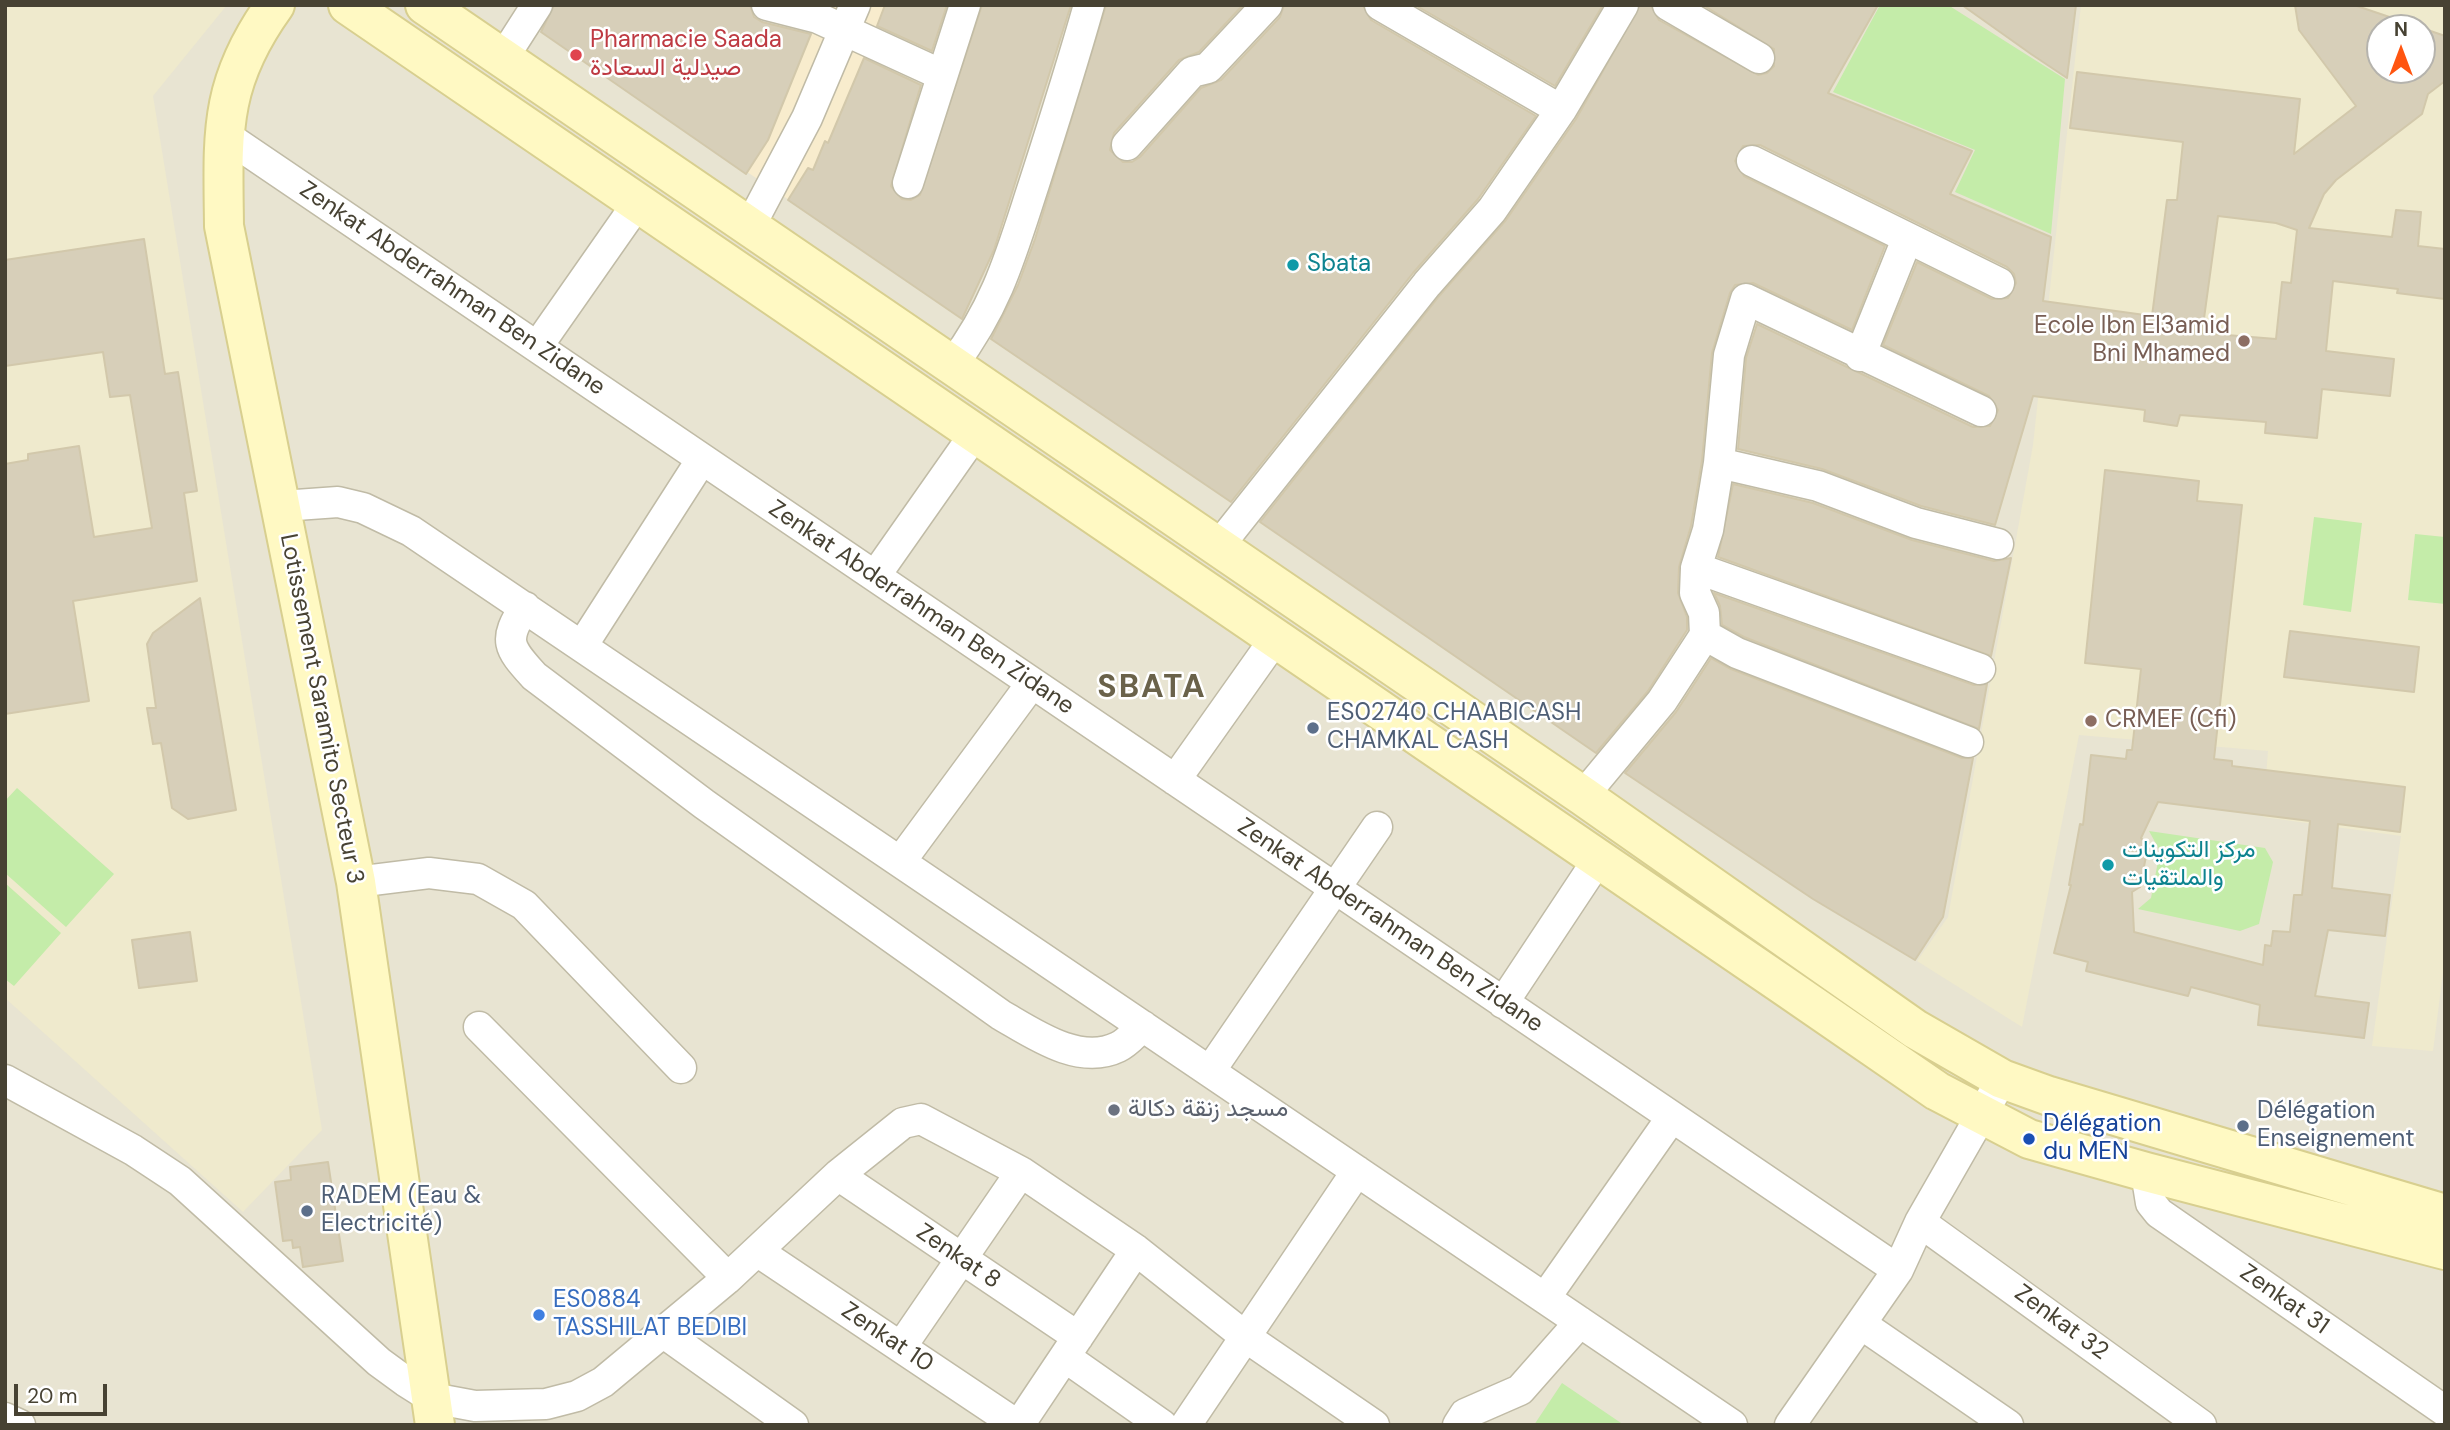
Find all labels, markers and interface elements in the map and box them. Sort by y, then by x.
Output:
north arrow [2366,14,2436,84]
text: N [2394,17,2408,42]
place label: Pharmacie Saada صيدلية السعادة [590,27,782,83]
marker: Pharmacie Saada صيدلية السعادة [568,47,584,63]
street label: Zenkat Abderrahman Ben Zidane [294,176,610,402]
place label: Sbata [1307,251,1371,279]
marker: Sbata [1285,257,1301,273]
place label: Ecole Ibn El3amid Bni Mhamed [2034,313,2230,369]
marker: Ecole Ibn El3amid Bni Mhamed [2236,333,2252,349]
street label: Zenkat Abderrahman Ben Zidane [763,495,1079,721]
street label: Lotissement Saramito Secteur 3 [273,532,369,886]
district label: SBATA [1098,670,1206,708]
place label: ES02740 CHAABICASH CHAMKAL CASH [1327,700,1581,756]
place label: CRMEF (Cfi) [2105,707,2236,735]
marker: CRMEF (Cfi) [2083,713,2099,729]
marker: ES02740 CHAABICASH CHAMKAL CASH [1305,720,1321,736]
street label: Zenkat Abderrahman Ben Zidane [1232,813,1548,1039]
place label: مركز التكوينات والملتقيات [2122,837,2256,893]
marker: مركز التكوينات والملتقيات [2100,857,2116,873]
place label: مسجد زنقة دكالة [1128,1096,1288,1124]
place label: Délégation Enseignement [2257,1098,2415,1154]
marker: مسجد زنقة دكالة [1106,1102,1122,1118]
place label: Délégation du MEN [2043,1111,2161,1167]
marker: Délégation Enseignement [2235,1118,2251,1134]
marker: Délégation du MEN [2021,1131,2037,1147]
place label: RADEM (Eau & Electricité) [321,1183,481,1239]
marker: RADEM (Eau & Electricité) [299,1203,315,1219]
street label: Zenkat 8 [910,1218,1006,1296]
street label: Zenkat 31 [2234,1259,2334,1341]
street label: Zenkat 32 [2008,1279,2114,1367]
place label: ES0884 TASSHILAT BEDIBI [553,1287,747,1343]
street label: Zenkat 10 [836,1297,938,1379]
marker: ES0884 TASSHILAT BEDIBI [531,1307,547,1323]
scale bar [18,1370,110,1414]
text: 20 m [27,1382,78,1410]

